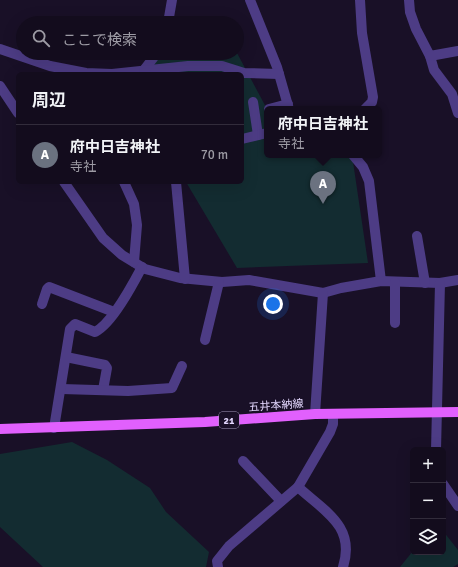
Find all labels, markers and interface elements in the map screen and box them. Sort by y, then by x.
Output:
search box [16,16,244,60]
icon: search [30,27,52,49]
text: ここで検索 [62,31,137,49]
text: 周辺 [32,90,66,111]
popup [264,106,382,158]
text: 府中日吉神社 [278,115,368,133]
text: 寺社 [278,136,304,152]
text: 府中日吉神社 [70,138,160,156]
text: A [41,147,49,163]
text: 70 m [201,147,228,163]
text: 寺社 [70,159,96,175]
pin: A [310,171,336,204]
your location [263,294,283,314]
street label: 五井本納線 [248,397,304,414]
road number: 21 [219,412,239,428]
map controls [410,447,446,555]
button: + [410,447,446,483]
button: − [410,483,446,519]
button: layers [410,519,446,555]

